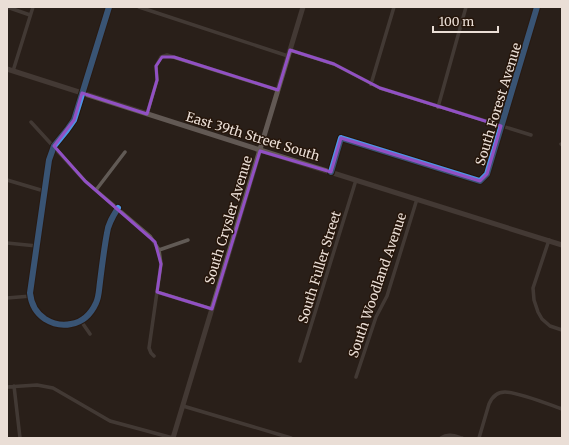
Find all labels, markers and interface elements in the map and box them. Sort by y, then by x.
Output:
scale bar [433,8,498,34]
text: 100 m [439,14,474,29]
street label: South Forest Avenue [472,40,525,168]
street label: East 39th Street South [184,108,322,165]
street label: South Crysler Avenue [201,154,256,287]
street label: South Fuller Street [294,209,345,326]
street label: South Woodland Avenue [345,210,410,360]

